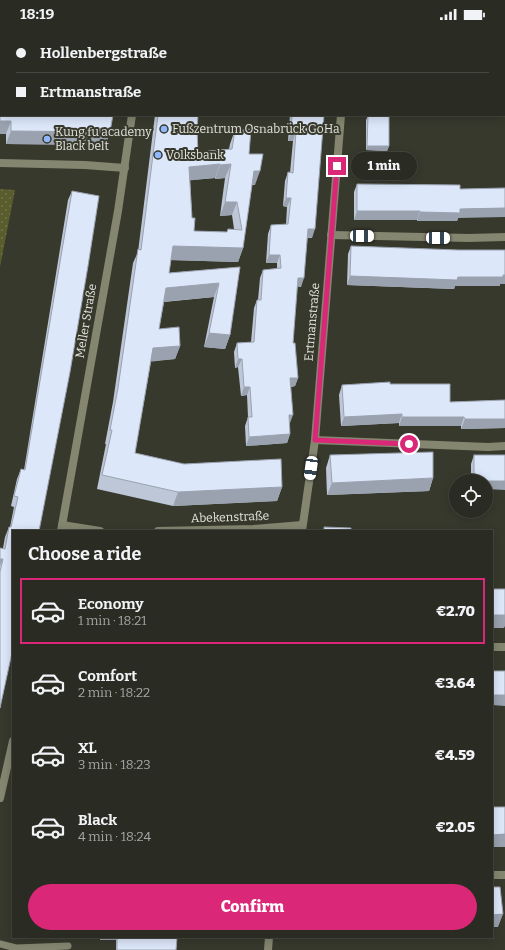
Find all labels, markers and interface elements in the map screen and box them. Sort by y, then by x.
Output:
text: 18:19 [20,5,54,23]
text: Hollenbergstraße [40,44,167,62]
text: Ertmanstraße [40,83,141,101]
place label: Fußzentrum Osnabrück GoHa [172,122,340,136]
marker: Fußzentrum Osnabrück GoHa [159,124,169,134]
place label: Kung fu academy Black belt [55,125,152,153]
marker: Kung fu academy Black belt [42,134,52,144]
place label: Volksbank [166,148,224,162]
marker: Volksbank [153,150,163,160]
callout: 1 min [351,152,417,180]
route end [328,157,346,175]
text: 1 min [367,158,401,173]
car [350,230,374,242]
car [426,232,450,244]
street label: Ertmanstraße [302,282,322,362]
street label: Meller Straße [73,283,99,359]
route start [400,435,418,453]
car [303,455,319,481]
map controls [449,474,493,518]
button: locate [449,474,493,518]
street label: Abekenstraße [191,509,269,525]
text: Choose a ride [28,543,141,565]
icon: car [30,593,66,629]
text: Economy [78,595,144,613]
text: €2.70 [436,602,475,620]
text: 1 min · 18:21 [78,613,147,628]
icon: car [30,665,66,701]
text: Comfort [78,667,137,685]
text: €3.64 [435,674,475,692]
text: 2 min · 18:22 [78,685,150,700]
icon: car [30,737,66,773]
text: XL [78,739,97,757]
text: €4.59 [435,746,475,764]
text: 3 min · 18:23 [78,757,151,772]
icon: car [30,809,66,845]
text: Black [78,811,117,829]
text: €2.05 [435,818,475,836]
text: 4 min · 18:24 [78,829,151,844]
button: Confirm [28,884,477,930]

